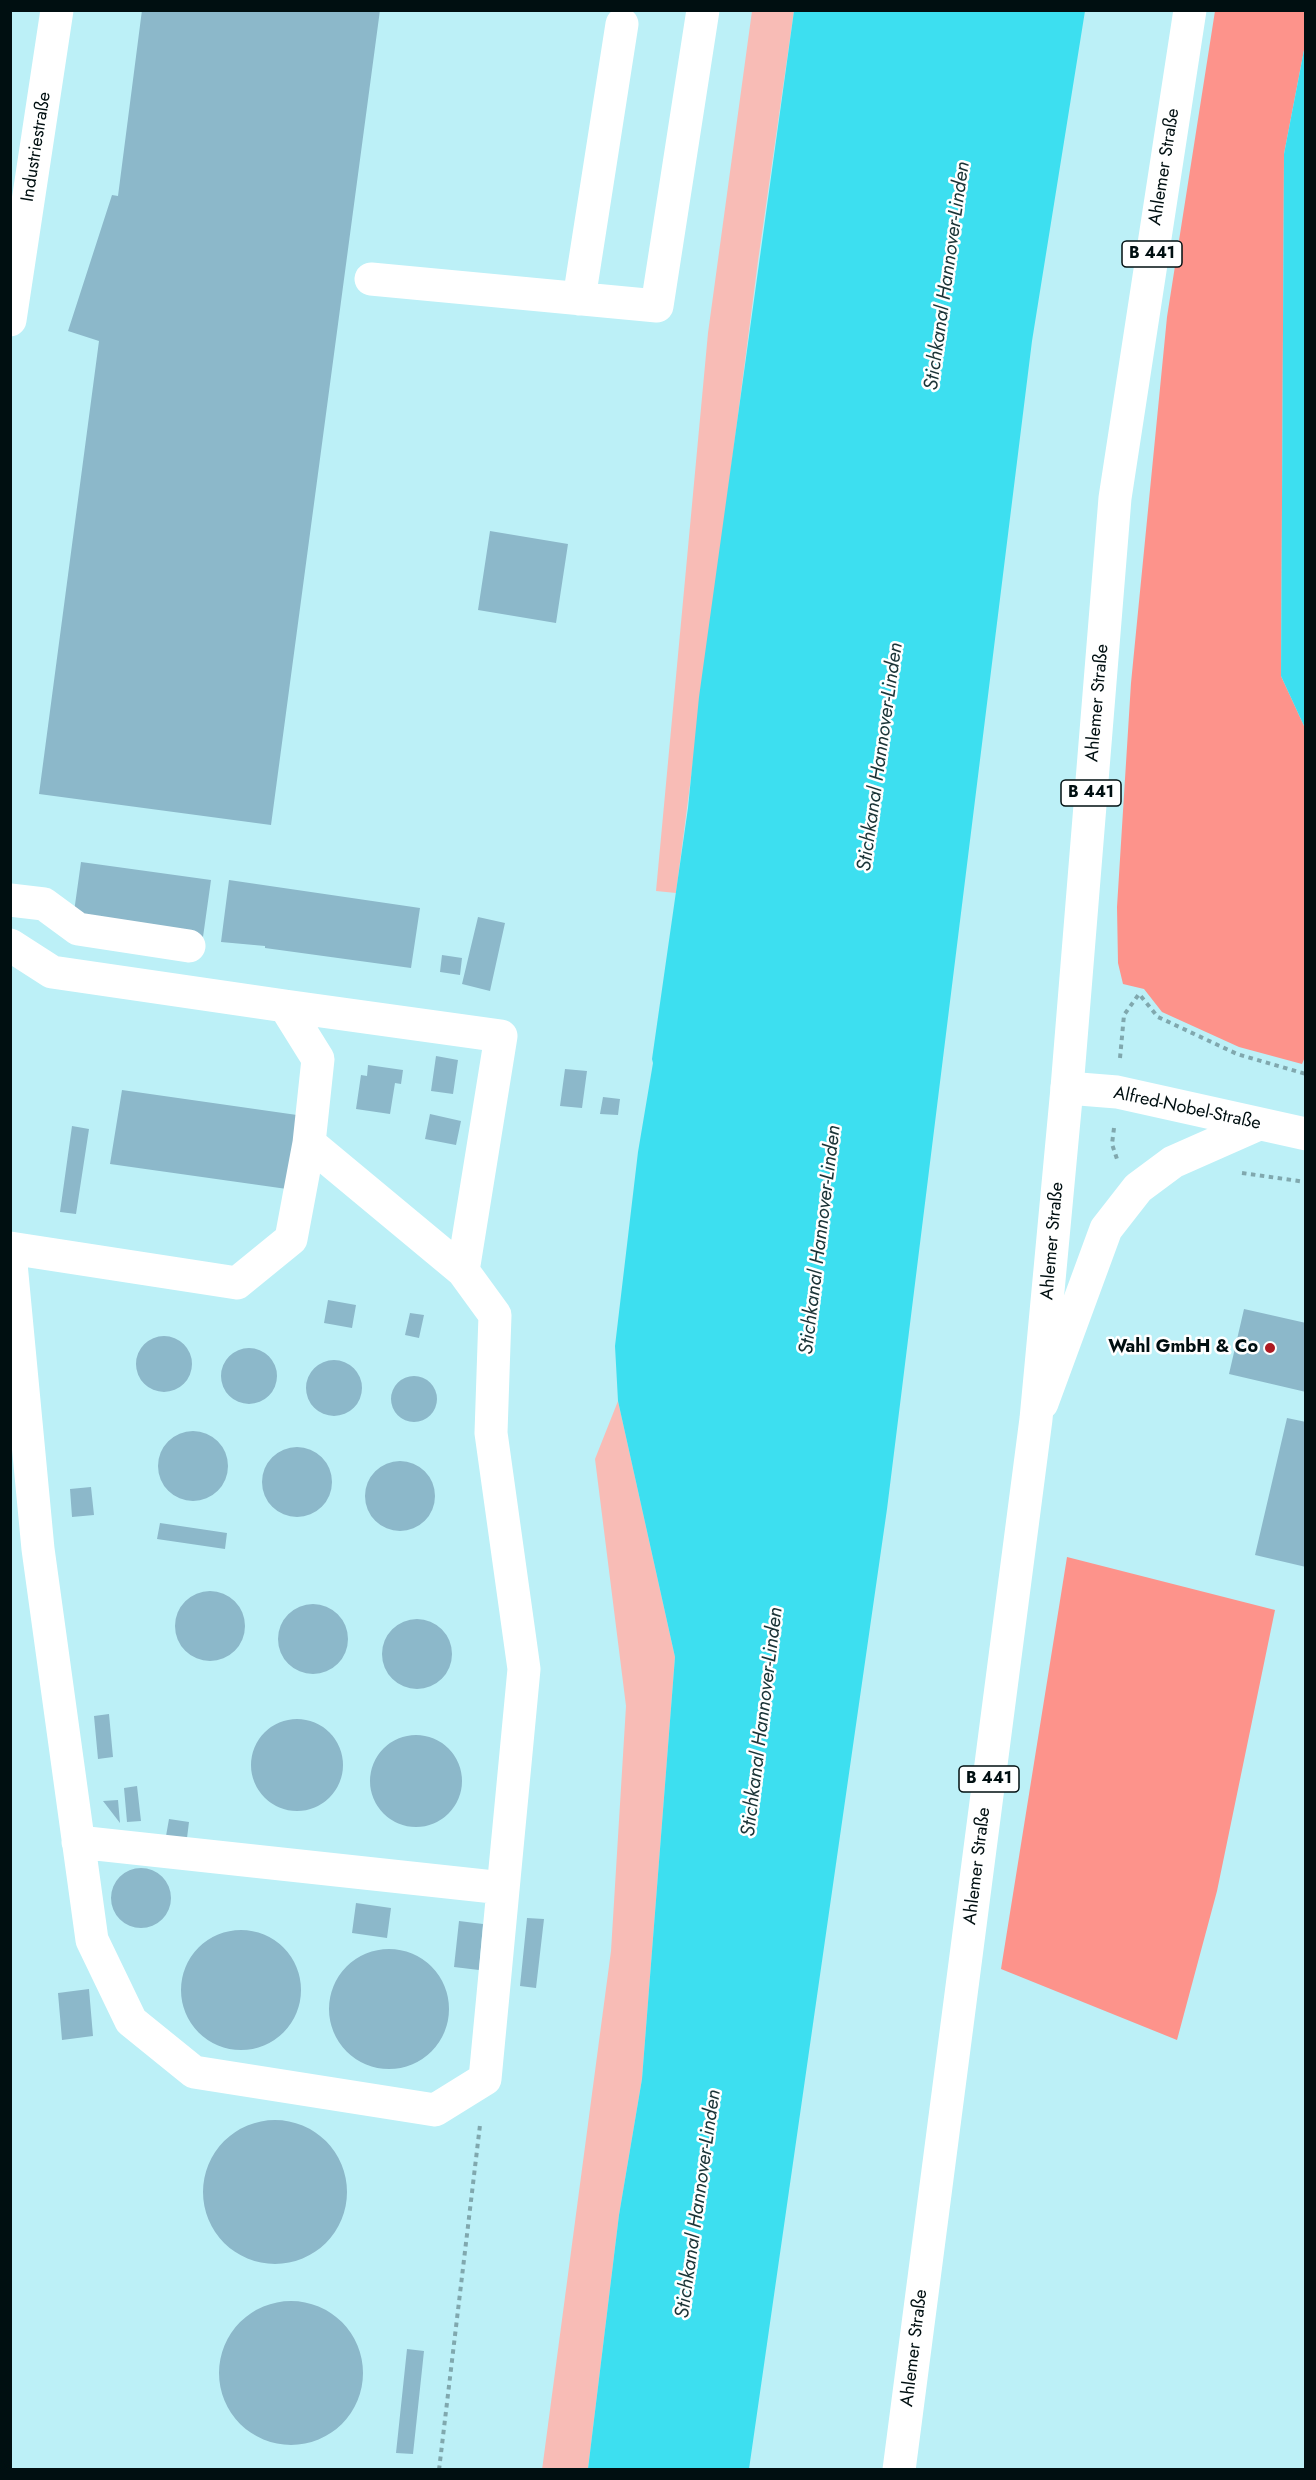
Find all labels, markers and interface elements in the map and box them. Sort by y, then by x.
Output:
street label: Industriestraße [18,90,56,204]
street label: Ahlemer Straße [1145,107,1185,227]
water label: Stichkanal Hannover-Linden [920,160,976,392]
road number: B 441 [1122,241,1182,267]
water label: Stichkanal Hannover-Linden [853,641,909,873]
street label: Ahlemer Straße [1082,643,1114,763]
road number: B 441 [1061,780,1121,806]
street label: Alfred-Nobel-Straße [1111,1083,1263,1135]
water label: Stichkanal Hannover-Linden [795,1124,847,1356]
street label: Ahlemer Straße [1037,1181,1069,1301]
place label: Wahl GmbH & Co [1108,1337,1258,1359]
marker: Wahl GmbH & Co [1263,1341,1277,1355]
water label: Stichkanal Hannover-Linden [737,1606,789,1838]
road number: B 441 [959,1766,1019,1792]
street label: Ahlemer Straße [960,1806,996,1926]
water label: Stichkanal Hannover-Linden [671,2088,727,2320]
street label: Ahlemer Straße [897,2288,933,2408]

